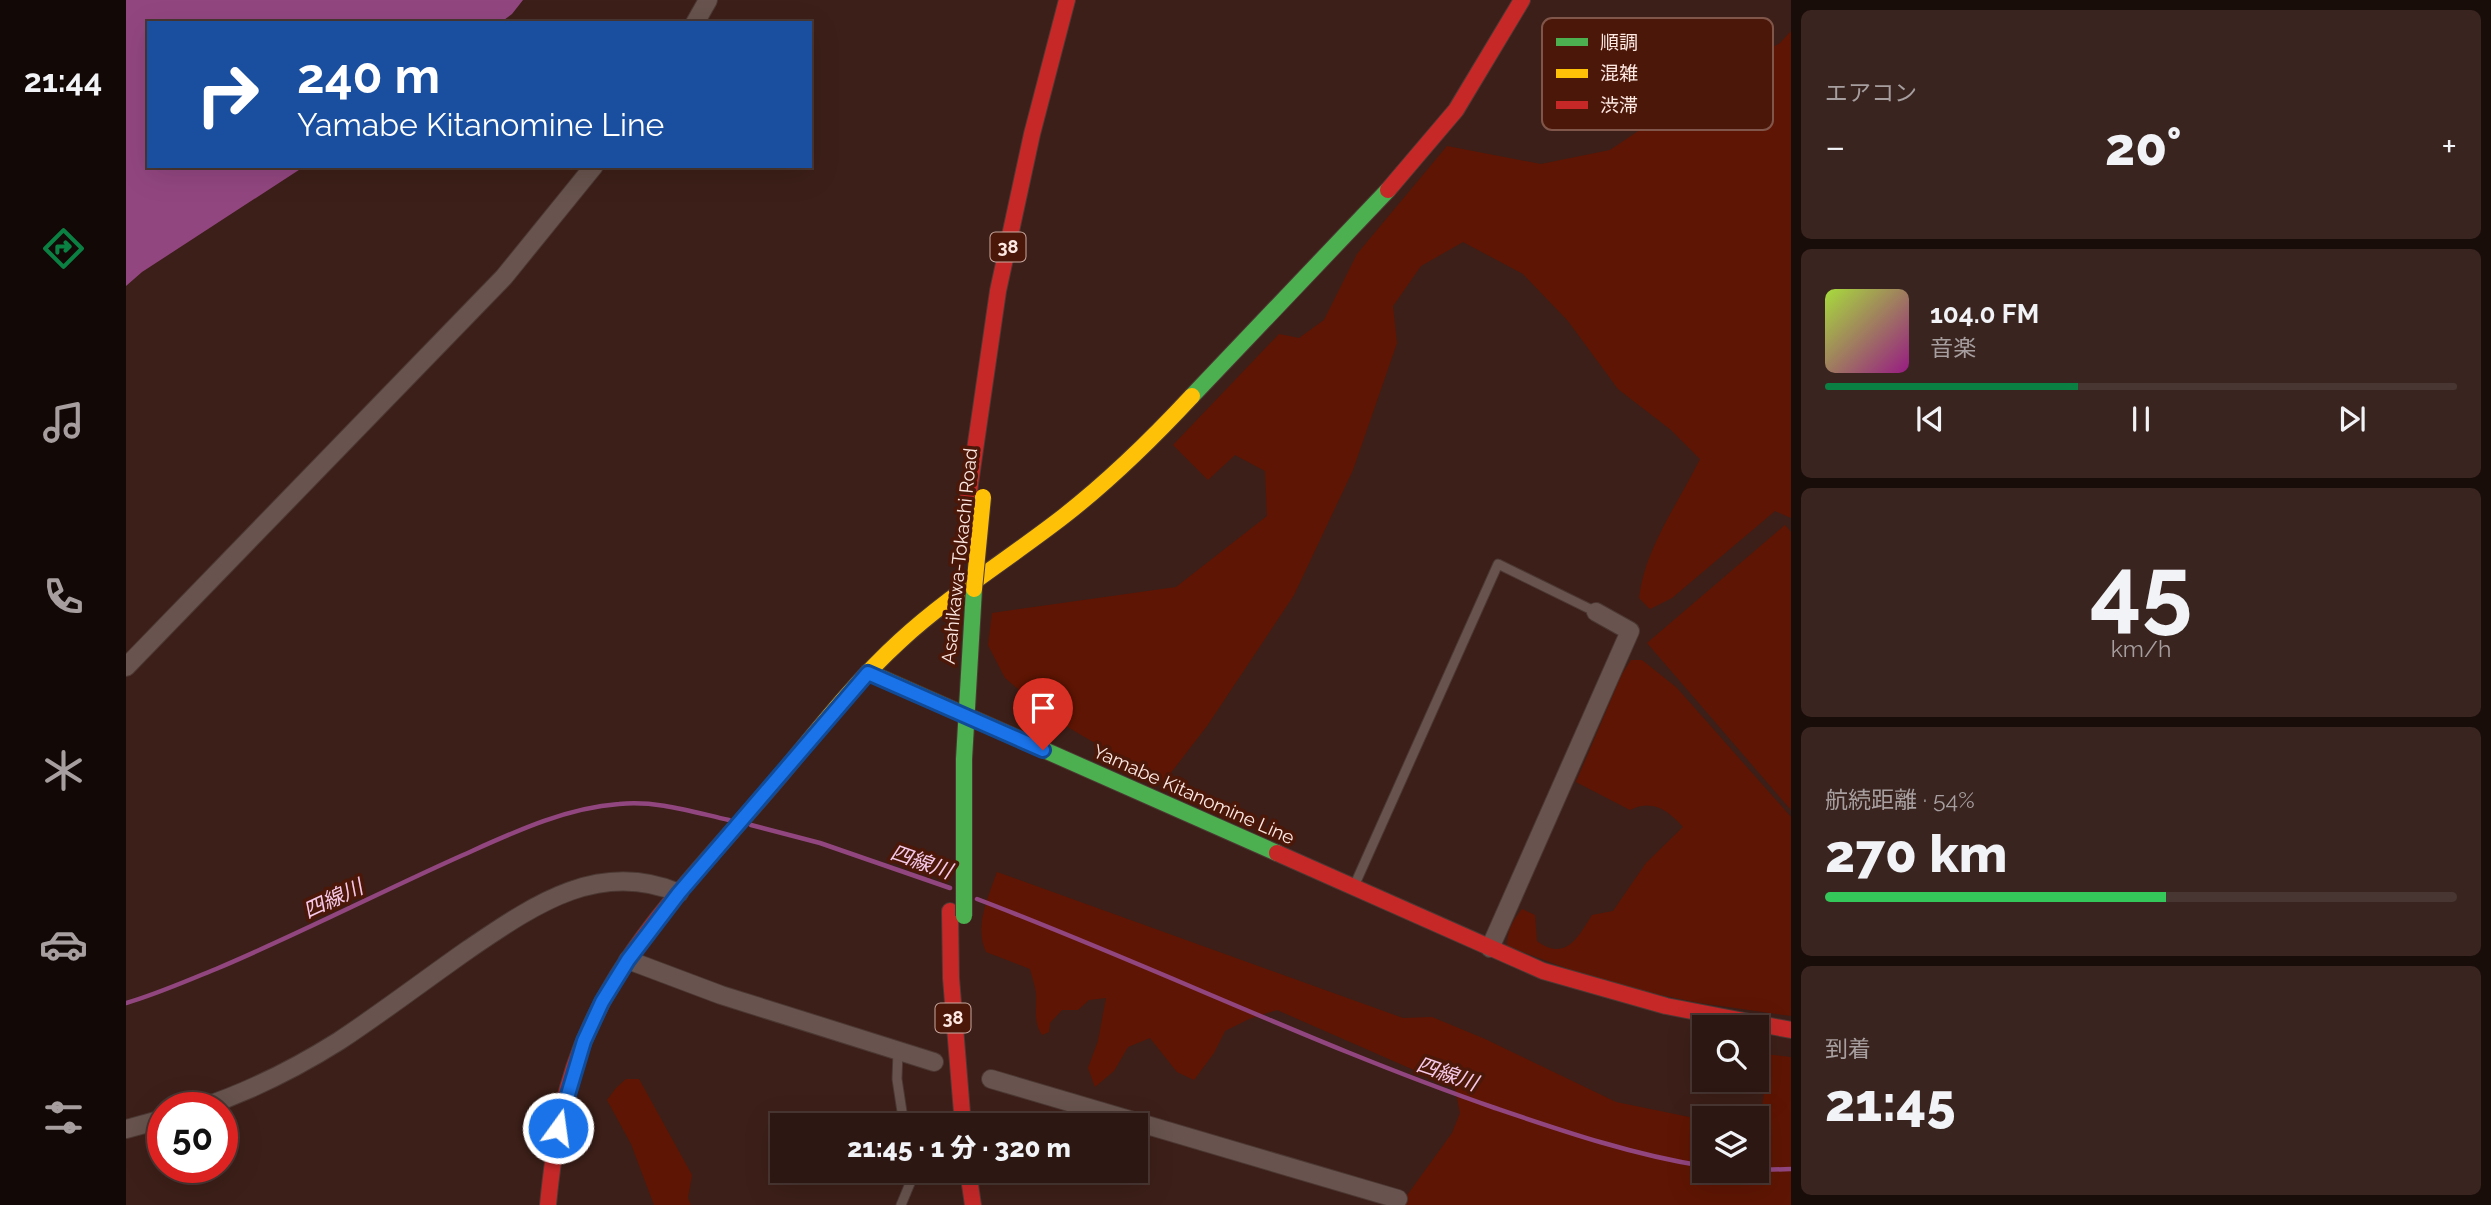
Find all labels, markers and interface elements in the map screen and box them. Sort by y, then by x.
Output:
legend [1542,18,1773,130]
text: 順調 [1600,31,1638,53]
text: 240 m [297,47,440,104]
icon: right [182,49,273,140]
text: 21:44 [24,62,102,99]
text: 混雑 [1600,62,1638,84]
text: エアコン [1825,79,1917,106]
text: 渋滞 [1600,94,1638,116]
text: Yamabe Kitanomine Line [297,106,664,143]
text: 20° [2105,116,2182,177]
text: − [1825,124,1845,169]
text: + [2441,124,2457,169]
icon: directions [39,224,88,273]
road number: 38 [990,232,1026,262]
text: 104.0 FM [1930,299,2039,329]
text: 音楽 [1930,334,1976,361]
icon: music [39,398,88,447]
icon: previous [1911,400,1949,438]
icon: pause [2122,400,2160,438]
icon: next [2333,400,2371,438]
street label: Asahikawa-Tokachi Road [937,447,981,665]
text: 45 [2090,536,2192,643]
icon: phone [39,572,88,621]
text: km/h [2111,635,2171,662]
pin [1013,678,1073,750]
icon: arrive [1024,689,1062,727]
street label: Yamabe Kitanomine Line [1090,740,1298,848]
icon: climate [39,746,88,795]
text: 航続距離 · 54% [1825,786,1975,813]
text: 270 km [1825,823,2007,884]
water label: 四線川 [887,839,957,884]
water label: 四線川 [299,873,368,923]
icon: car [39,920,88,969]
road number: 38 [936,1003,970,1032]
map controls [1692,1015,1769,1183]
button: search [1692,1015,1769,1092]
text: 到着 [1825,1035,1871,1062]
water label: 四線川 [1413,1051,1483,1096]
text: 21:45 [1825,1072,1955,1133]
position arrow [521,1091,595,1165]
speed limit sign: 50 [147,1092,238,1183]
icon: filters [39,1093,88,1142]
button: layers [1692,1106,1769,1183]
text: 21:45 · 1 分 · 320 m [847,1133,1071,1163]

